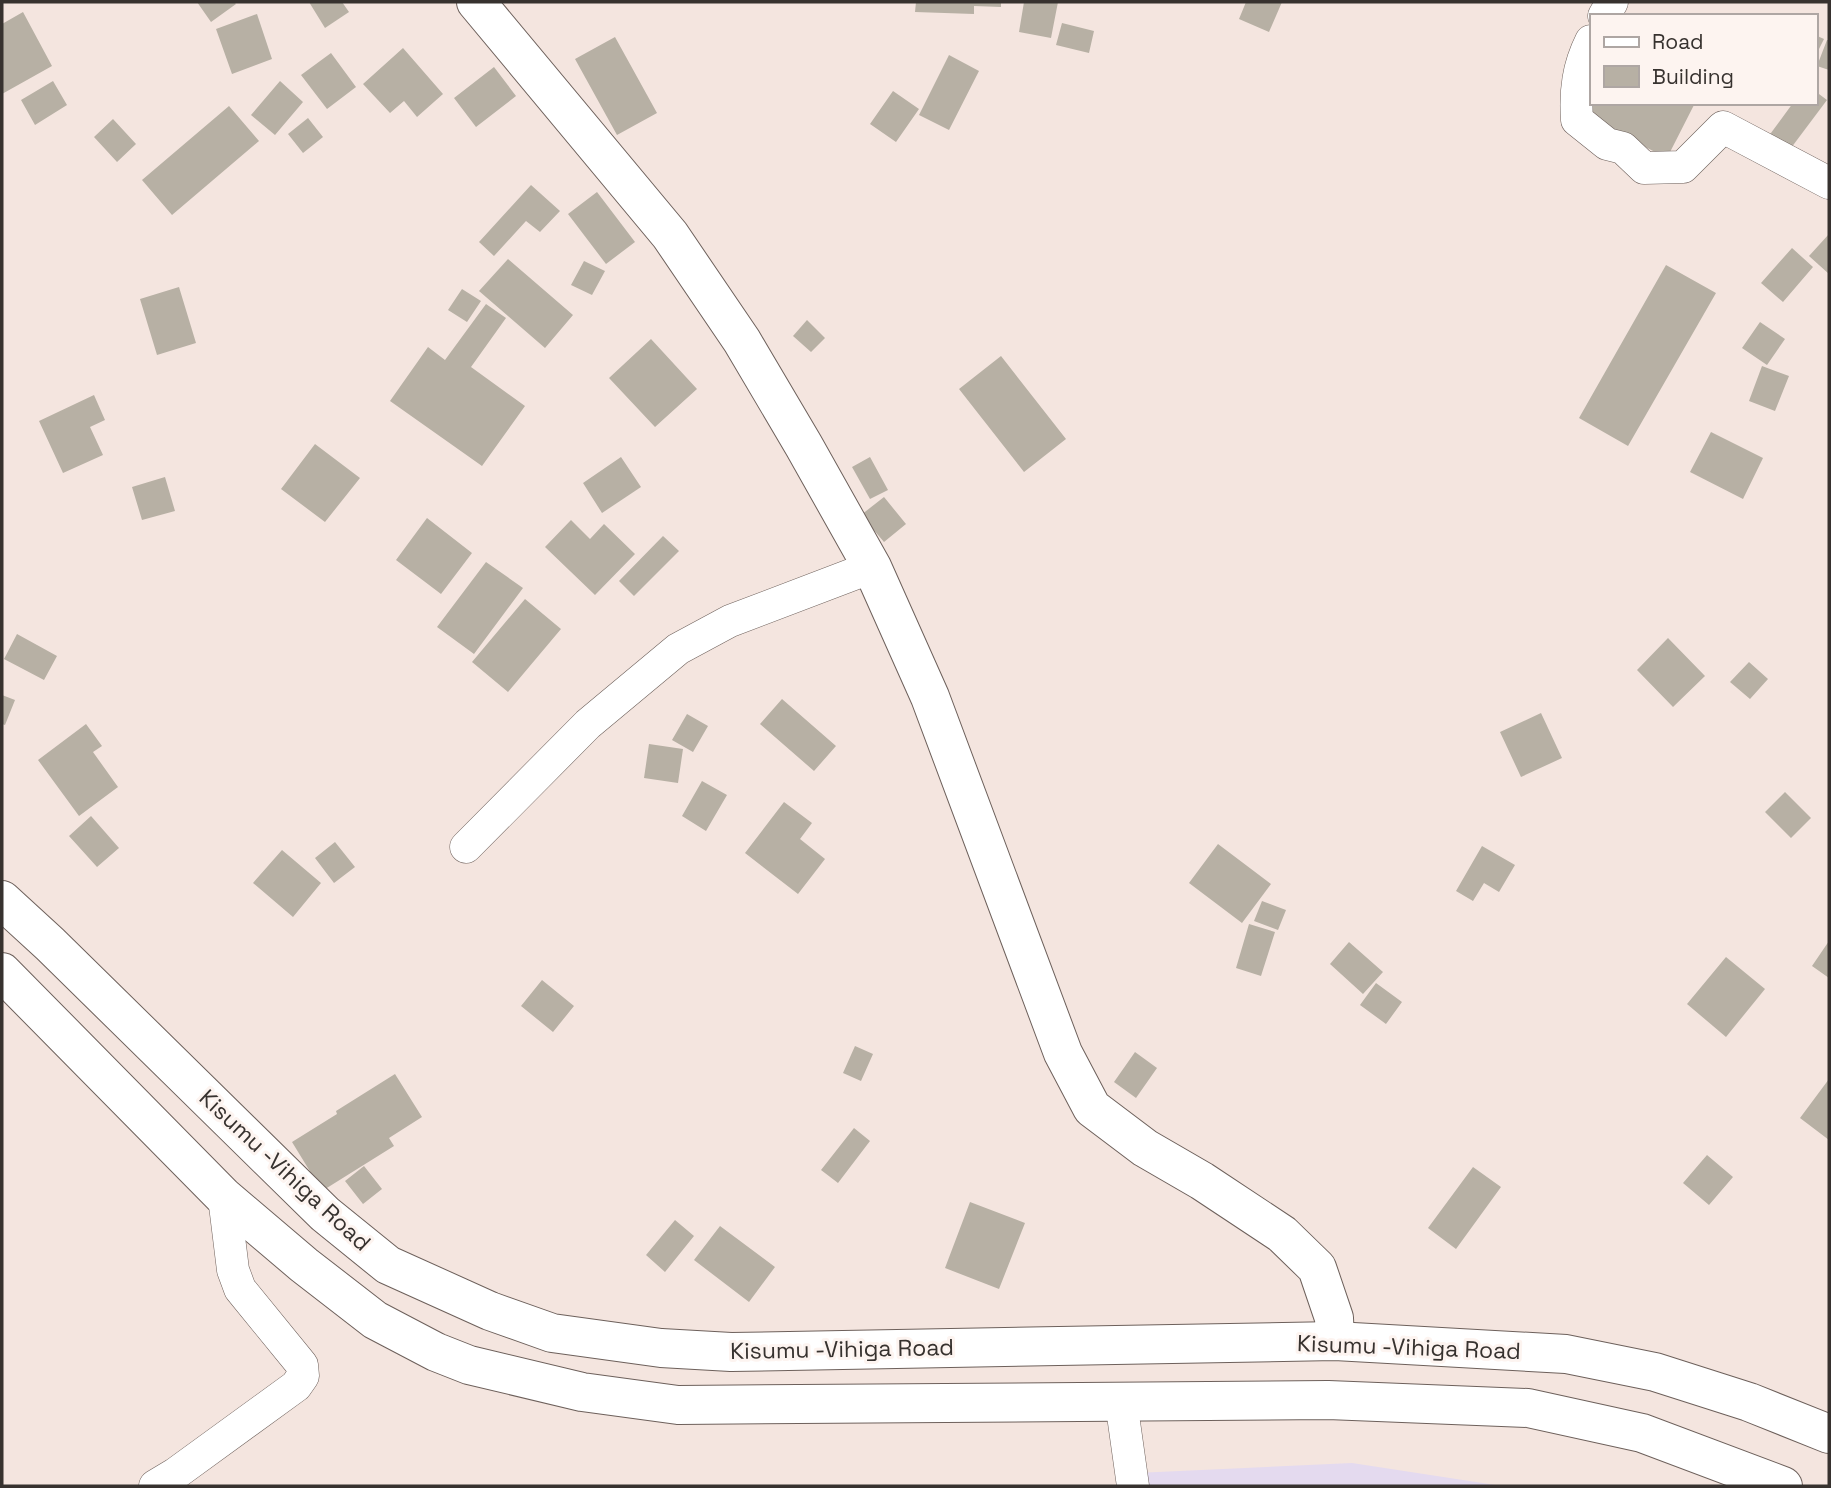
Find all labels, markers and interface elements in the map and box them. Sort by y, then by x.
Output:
legend [1590,14,1817,105]
text: Road [1652,28,1704,55]
text: Building [1652,63,1734,90]
street label: Kisumu -Vihiga Road [193,1083,377,1257]
street label: Kisumu -Vihiga Road [1297,1328,1521,1366]
street label: Kisumu -Vihiga Road [730,1332,954,1366]

